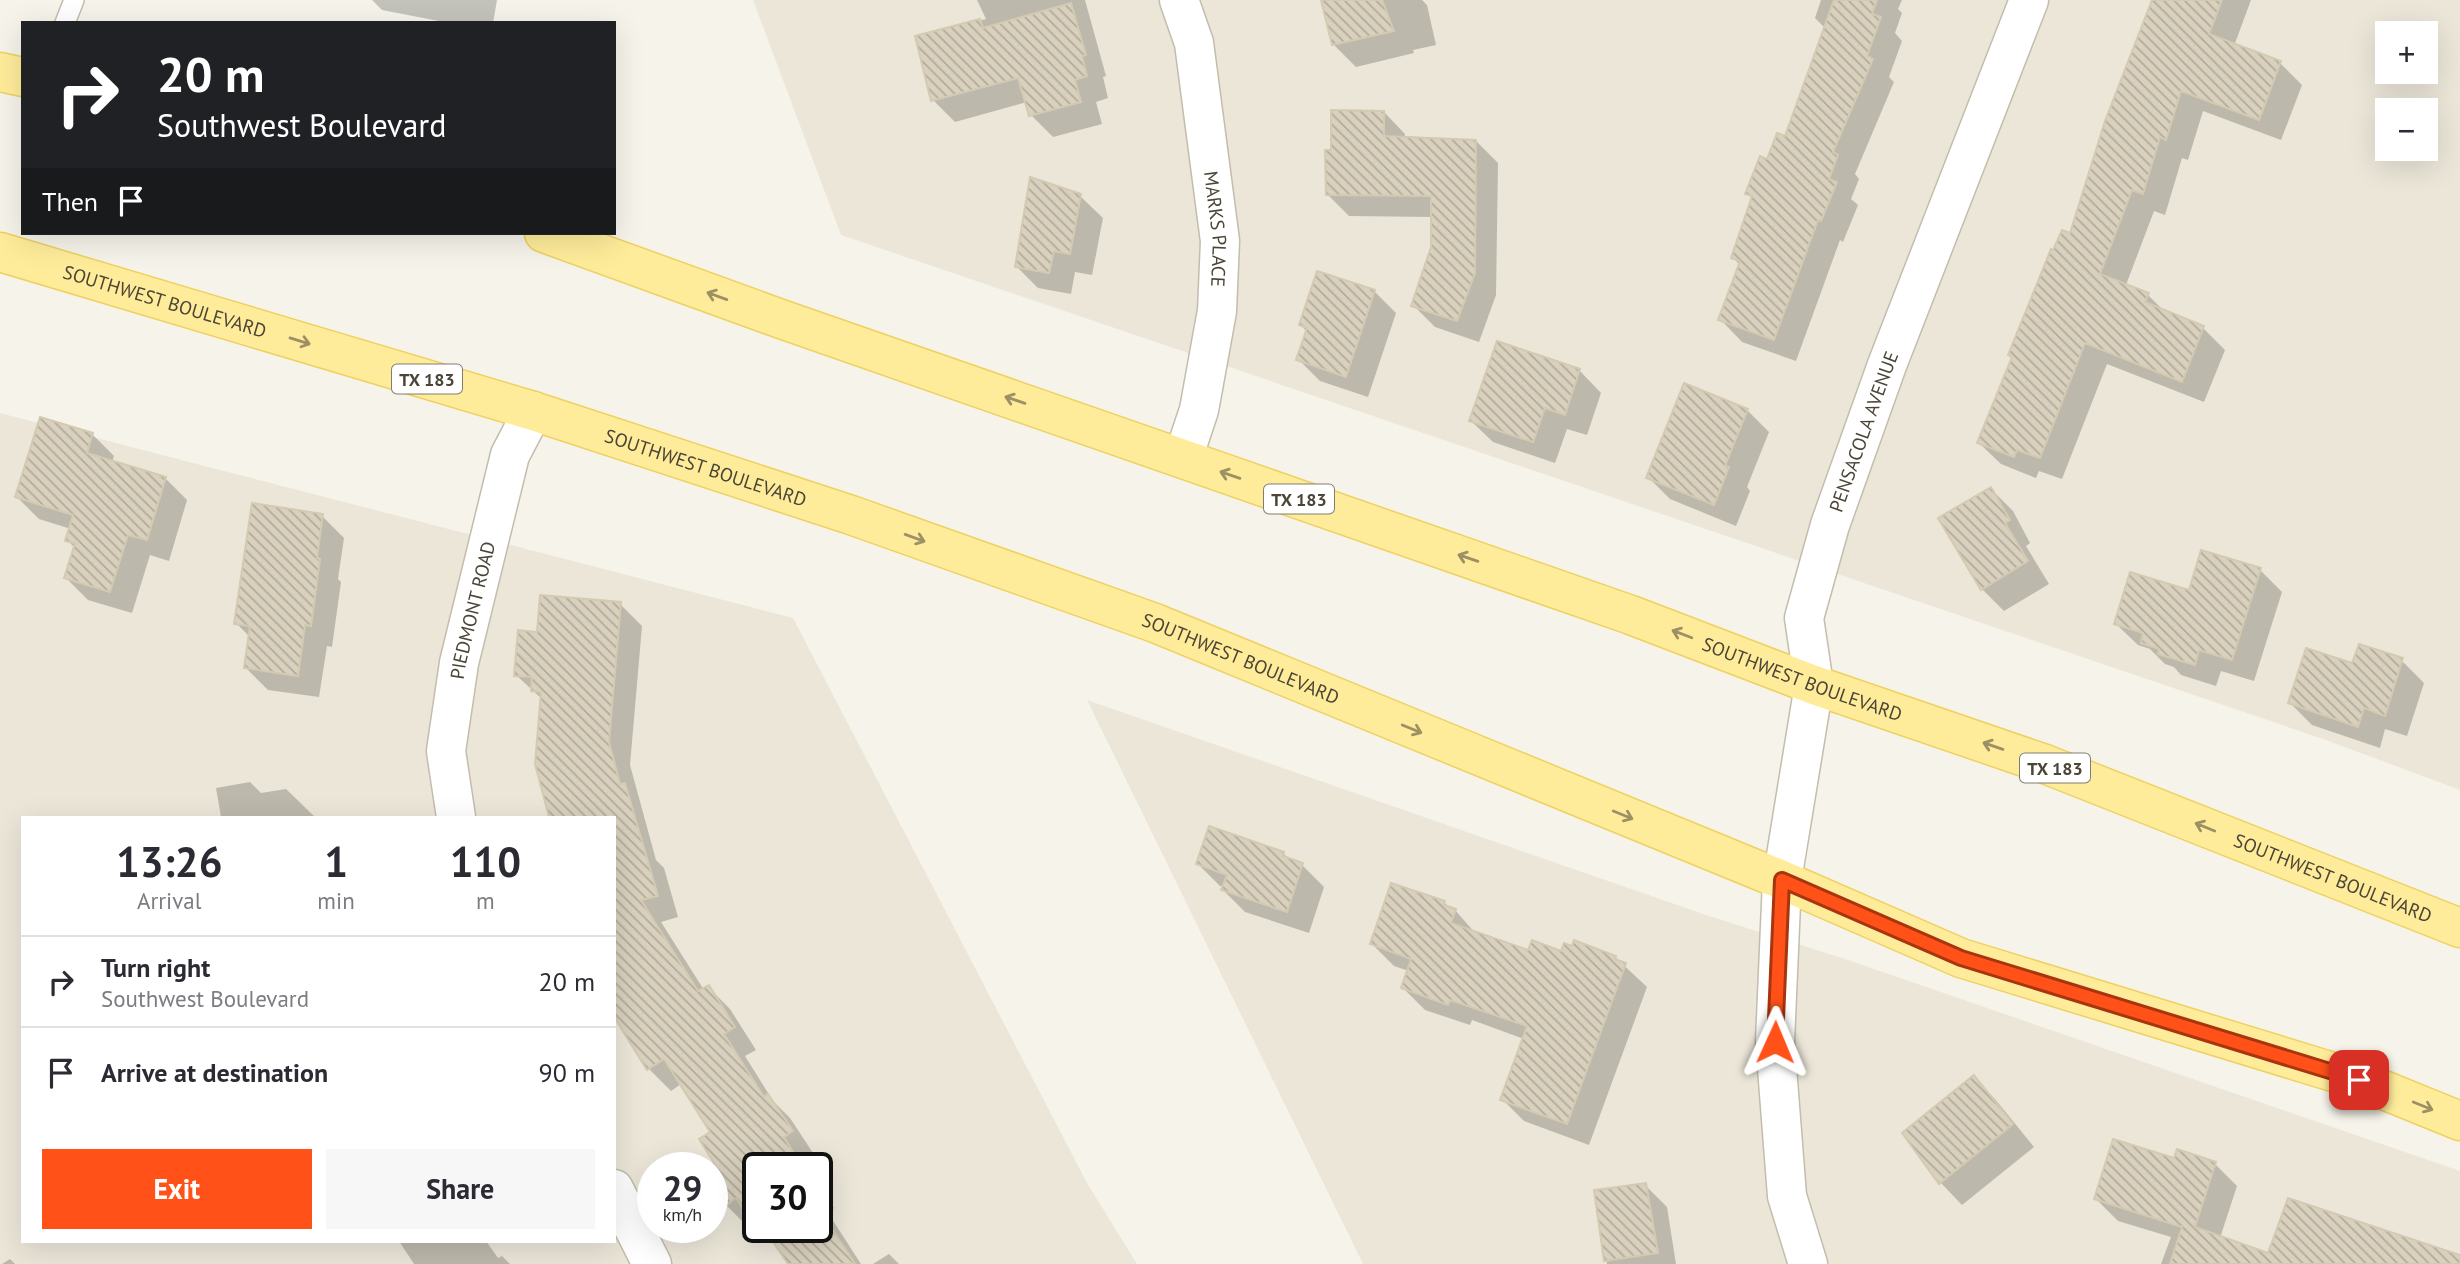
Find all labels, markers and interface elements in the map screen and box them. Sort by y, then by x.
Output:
map controls [2375,21,2438,161]
button: + [2375,21,2438,84]
text: 20 m [157,42,264,106]
icon: right [42,49,133,140]
button: − [2375,98,2438,161]
text: Southwest Boulevard [157,104,446,146]
street label: MARKS PLACE [1199,170,1232,287]
icon: arrive [112,182,150,220]
text: Then [42,185,98,218]
street label: SOUTHWEST BOULEVARD [60,260,269,343]
one-way arrow [706,288,728,301]
one-way arrow [289,336,311,349]
street label: PENSACOLA AVENUE [1824,348,1903,515]
road number: TX 183 [392,365,462,394]
one-way arrow [1004,393,1026,406]
street label: SOUTHWEST BOULEVARD [602,423,810,512]
one-way arrow [1219,468,1241,481]
road number: TX 183 [1264,485,1334,514]
one-way arrow [904,532,926,545]
street label: PIEDMONT ROAD [445,539,500,681]
one-way arrow [1457,551,1479,563]
street label: SOUTHWEST BOULEVARD [1139,607,1343,709]
one-way arrow [1672,627,1693,640]
street label: SOUTHWEST BOULEVARD [1699,631,1905,726]
one-way arrow [1401,723,1423,736]
one-way arrow [1982,739,2004,751]
road number: TX 183 [2020,754,2090,782]
one-way arrow [1612,809,1633,822]
one-way arrow [2195,820,2217,833]
street label: SOUTHWEST BOULEVARD [2231,828,2436,928]
text: 13:26 [116,834,222,889]
text: 1 [324,834,348,889]
text: 110 [450,834,521,889]
text: Arrival [137,886,201,915]
text: min [317,886,355,915]
text: m [476,886,495,915]
text: Turn right [101,951,210,984]
icon: right [42,963,80,1001]
text: 20 m [539,965,595,998]
text: Southwest Boulevard [101,984,309,1013]
position arrow [1738,1005,1812,1079]
pin [2329,1050,2389,1110]
icon: arrive [42,1054,80,1092]
text: Arrive at destination [101,1056,328,1089]
text: 90 m [539,1056,595,1089]
icon: arrive [2340,1061,2378,1099]
one-way arrow [2411,1100,2433,1113]
button: Exit [42,1149,312,1229]
button: Share [326,1149,595,1229]
speed limit sign: 30 [742,1152,833,1243]
text: 29 [663,1165,702,1211]
text: km/h [663,1203,702,1226]

